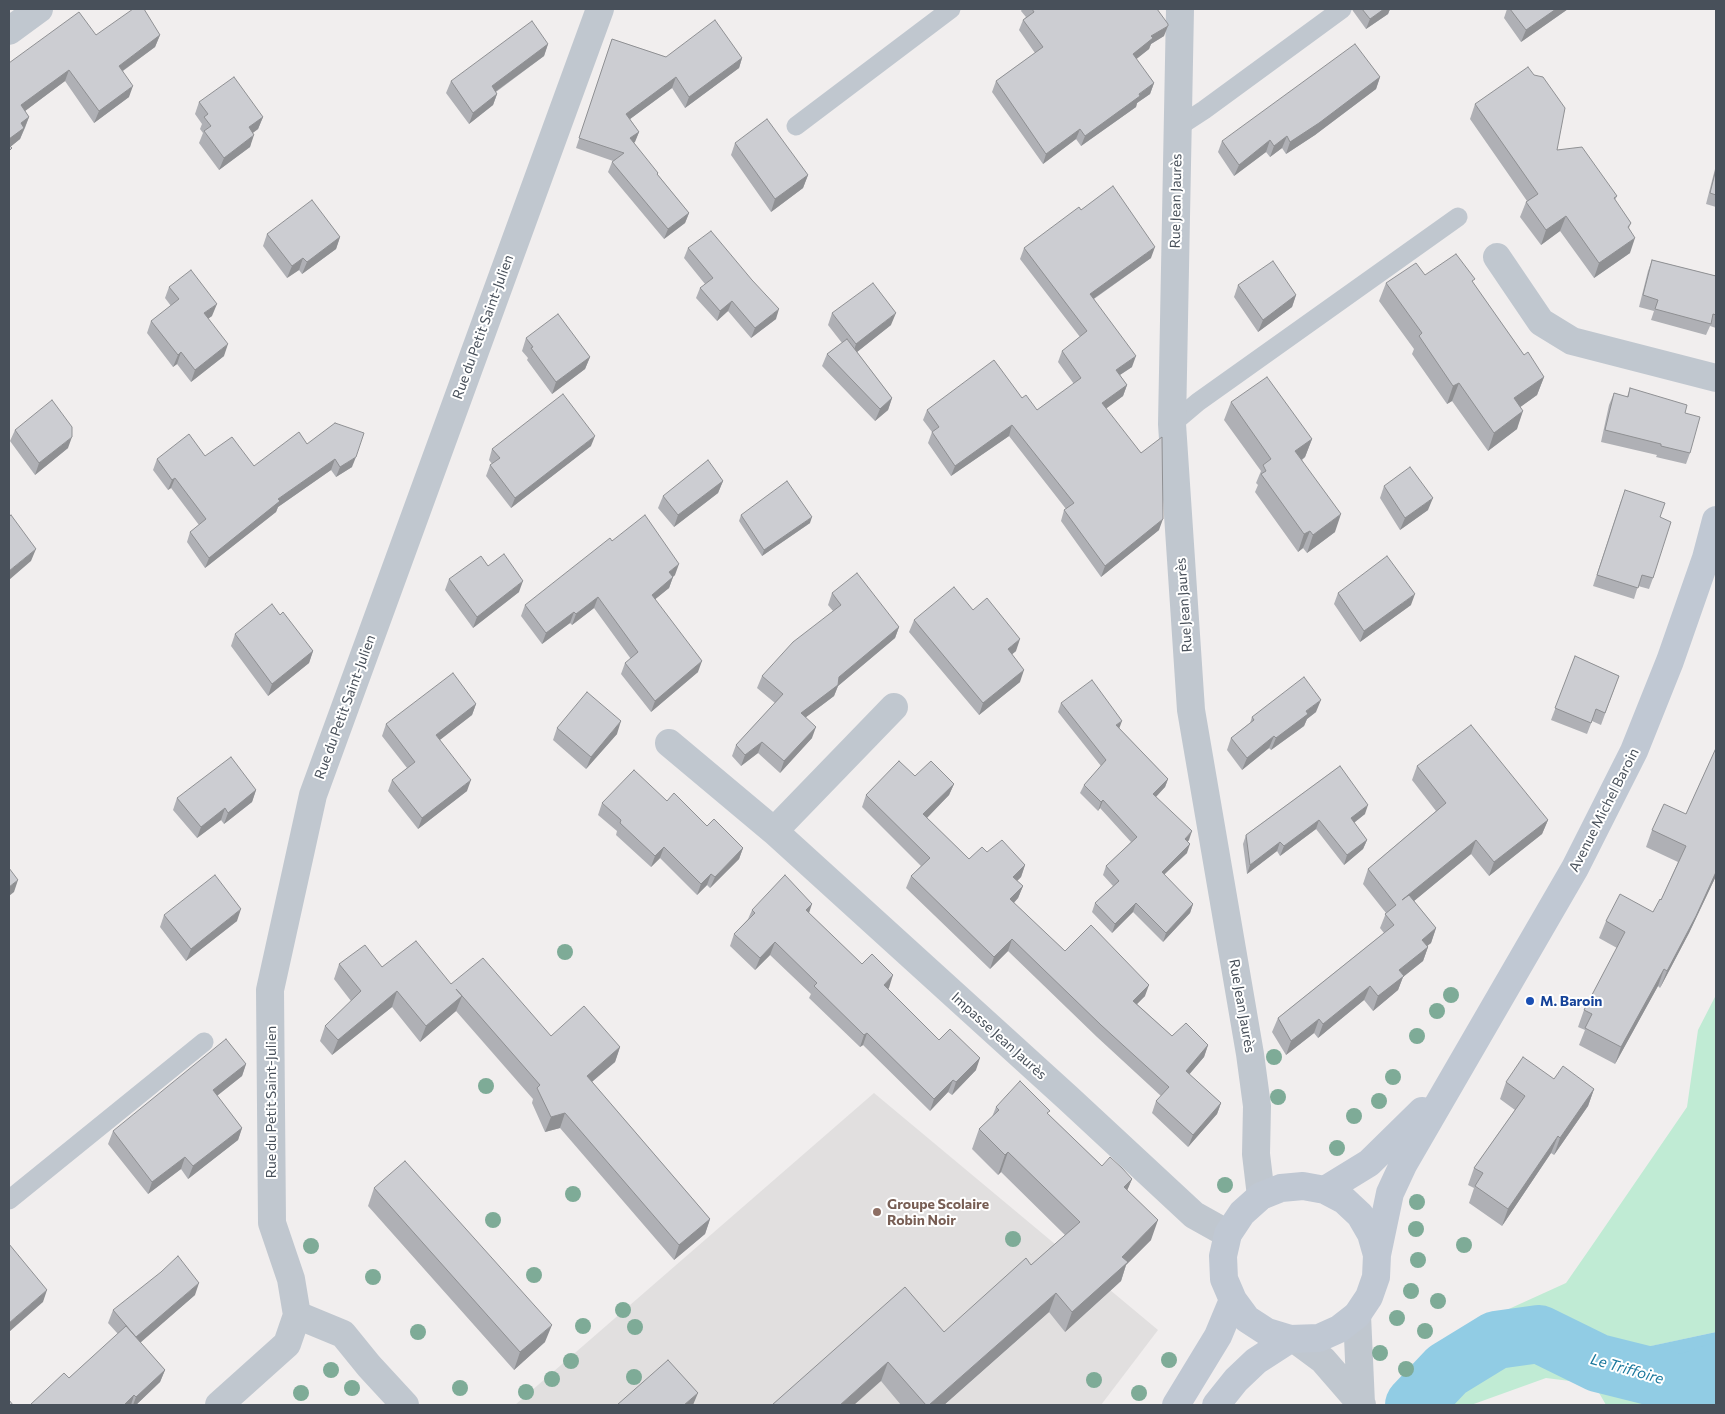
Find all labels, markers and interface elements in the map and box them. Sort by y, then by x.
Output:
street label: Rue Jean Jaurès [1167,153,1185,249]
street label: Rue du Petit Saint-Julien [449,252,517,402]
street label: Rue Jean Jaurès [1172,557,1196,653]
street label: Rue du Petit Saint-Julien [311,632,379,782]
street label: Avenue Michel Baroin [1566,745,1642,875]
street label: Rue Jean Jaurès [1225,958,1259,1054]
street label: Impasse Jean Jaurès [948,989,1050,1083]
place label: M. Baroin [1540,993,1602,1009]
marker: M. Baroin [1524,995,1536,1007]
street label: Rue du Petit Saint-Julien [263,1026,279,1178]
place label: Groupe Scolaire Robin Noir [887,1196,989,1228]
marker: Groupe Scolaire Robin Noir [871,1206,883,1218]
water label: Le Triffoire [1588,1350,1666,1388]

